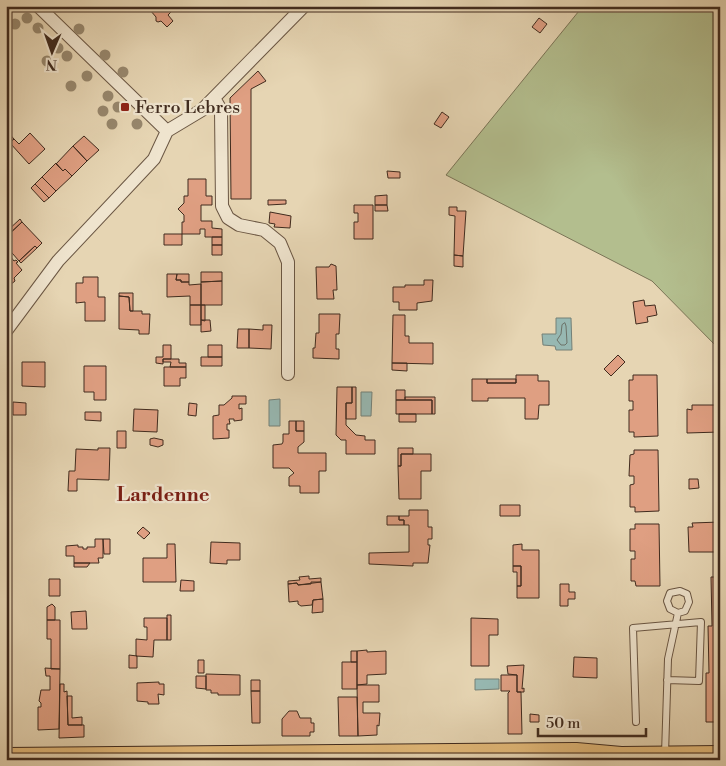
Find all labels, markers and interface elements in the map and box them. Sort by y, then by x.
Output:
north arrow [28,28,78,78]
text: N [46,55,57,73]
place label: Ferro Lebres [135,96,240,119]
marker: Ferro Lebres [119,101,131,113]
district label: Lardenne [116,483,210,508]
scale bar [538,706,646,738]
text: 50 m [546,714,580,733]

